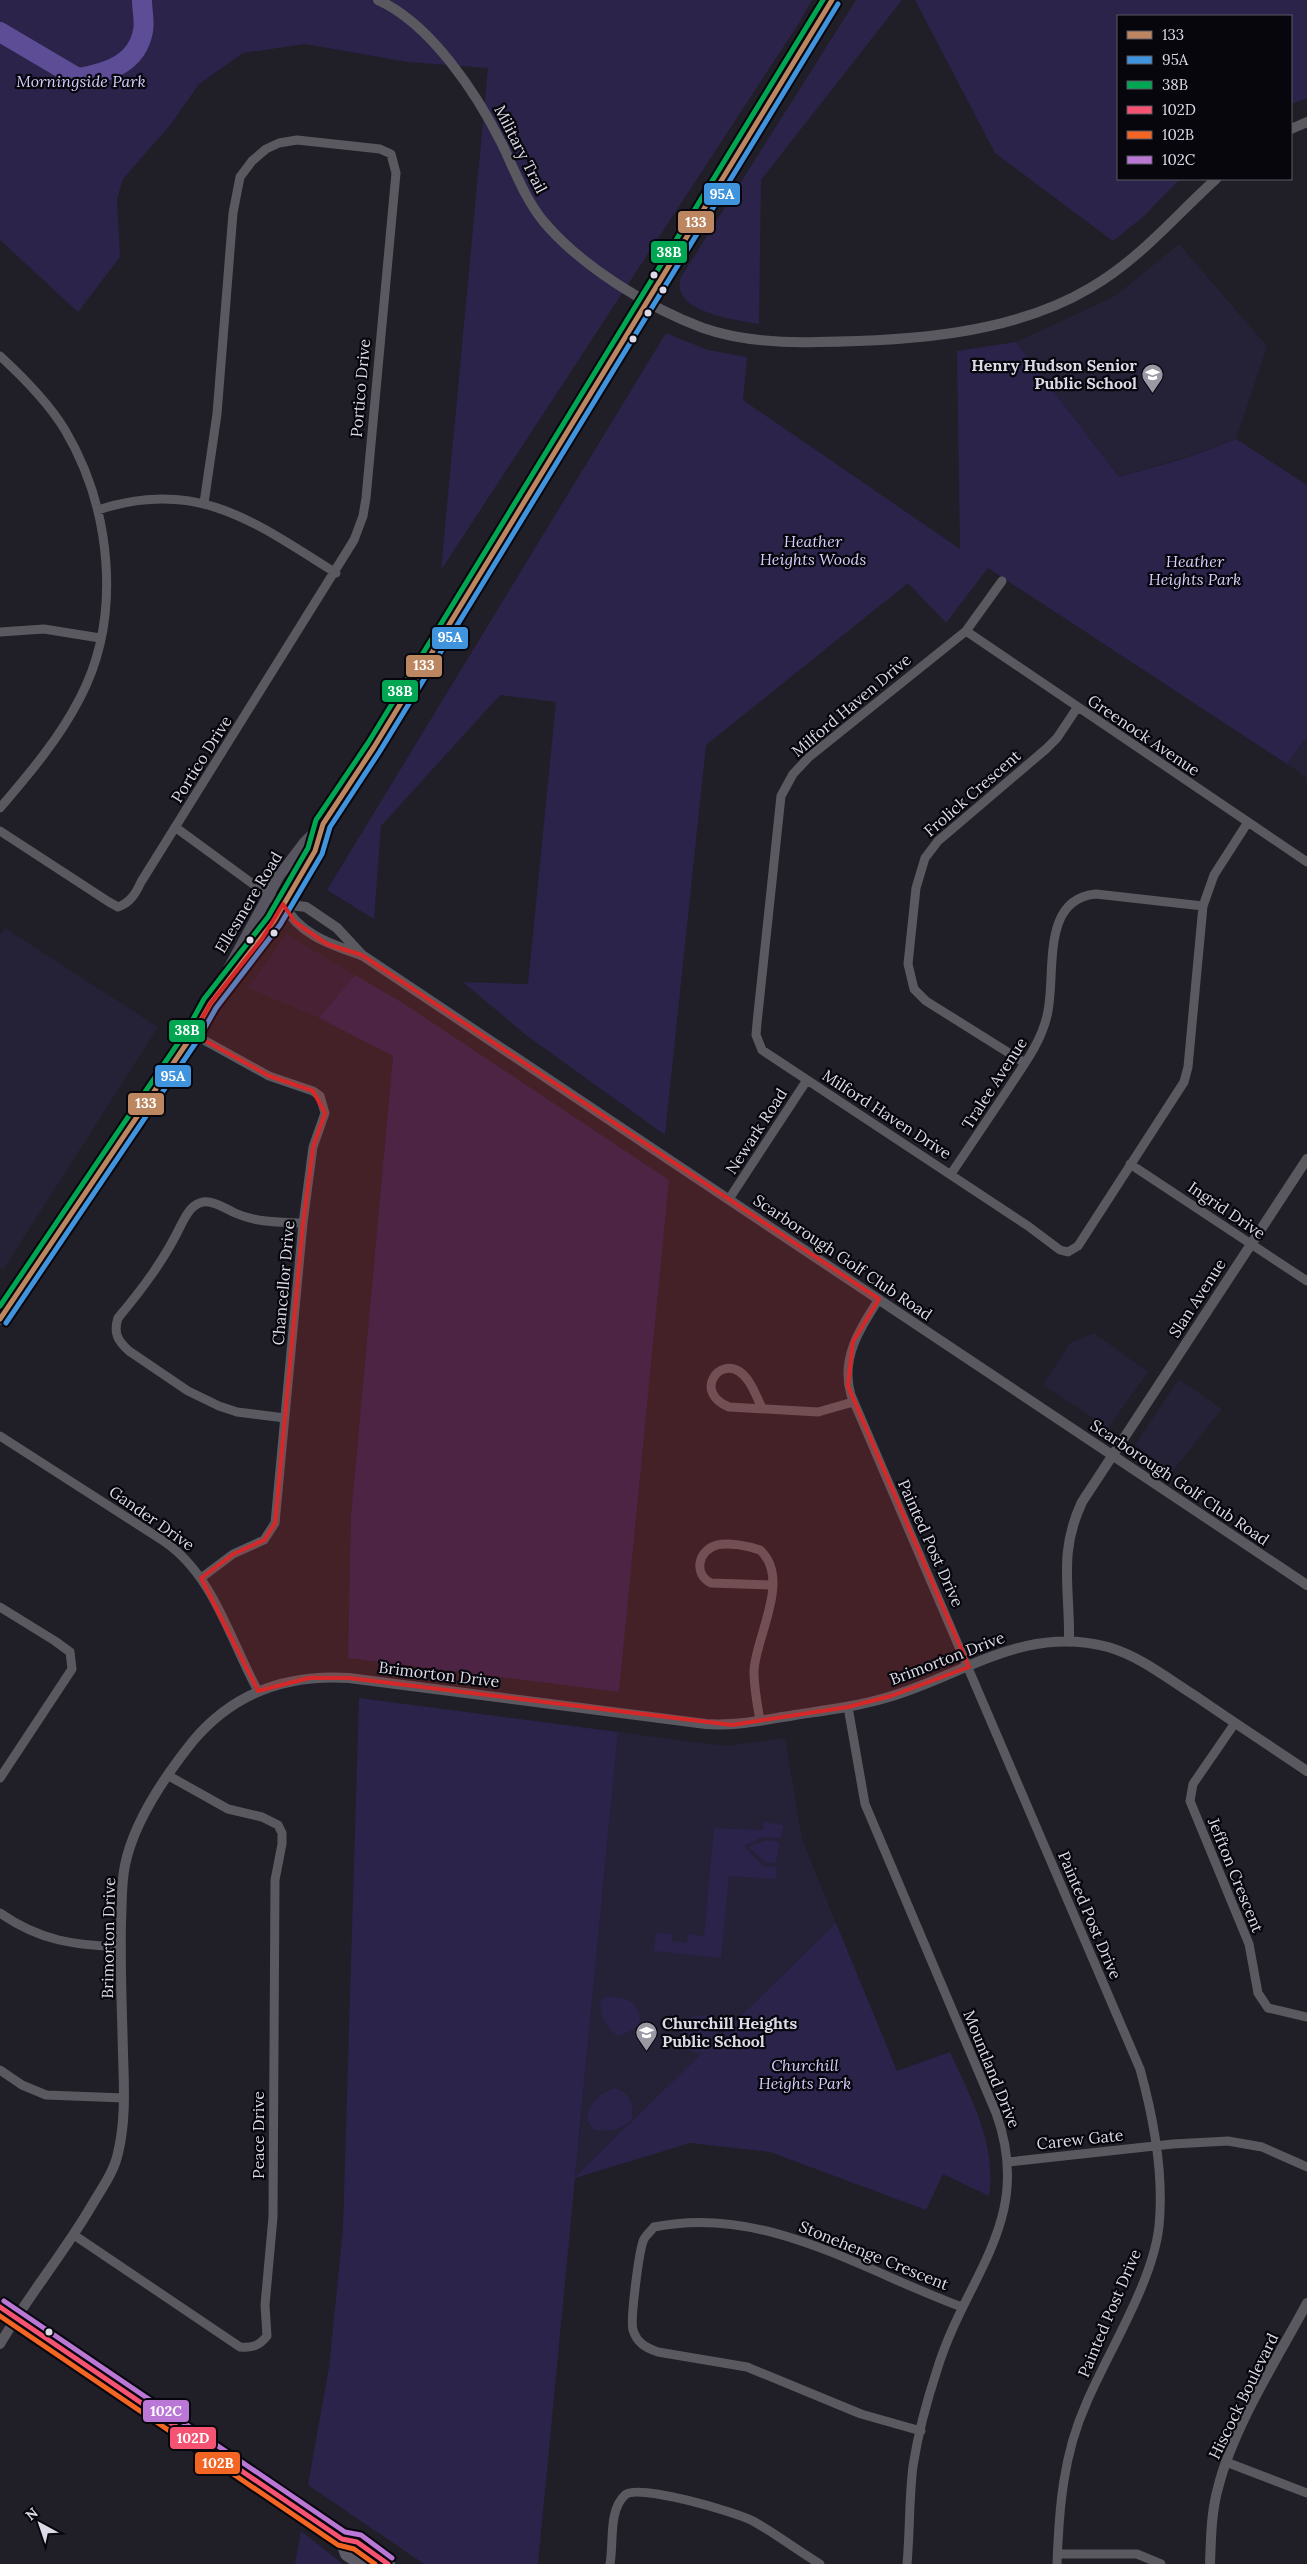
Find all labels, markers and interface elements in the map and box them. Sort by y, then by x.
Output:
legend [1117,15,1292,180]
text: 133 [1162,25,1184,44]
text: 95A [1162,50,1189,69]
park label: Morningside Park [16,71,146,91]
text: 38B [1162,75,1188,94]
text: 102D [1162,100,1196,119]
street label: Military Trail [490,101,552,197]
text: 102B [1162,125,1194,144]
text: 102C [1162,150,1196,169]
line badge: 95A [703,182,741,206]
text: 95A [710,185,735,203]
line badge: 133 [677,210,715,234]
text: 133 [685,213,707,231]
line badge: 38B [650,240,688,264]
text: 38B [656,243,682,261]
unlabelled marker [649,270,659,280]
unlabelled marker [658,285,668,295]
unlabelled marker [643,308,653,318]
unlabelled marker [628,334,638,344]
street label: Portico Drive [346,338,374,438]
place label: Henry Hudson Senior Public School [971,355,1137,393]
school or university icon: Henry Hudson Senior Public School [1141,362,1165,393]
park label: Heather Heights Woods [760,531,866,569]
park label: Heather Heights Park [1149,551,1241,589]
line badge: 95A [431,626,469,650]
text: 95A [438,628,463,646]
street label: Milford Haven Drive [787,649,915,761]
line badge: 133 [405,654,443,678]
text: 133 [413,656,435,674]
line badge: 38B [381,679,419,703]
text: 38B [387,682,413,700]
street label: Greenock Avenue [1084,690,1204,780]
street label: Portico Drive [166,712,236,806]
street label: Frolick Crescent [919,745,1025,841]
street label: Ellesmere Road [210,847,286,956]
unlabelled marker [269,928,279,938]
unlabelled marker [245,935,255,945]
line badge: 38B [168,1019,206,1043]
text: 38B [174,1021,200,1039]
street label: Tralee Avenue [957,1033,1031,1133]
line badge: 95A [154,1064,192,1088]
street label: Milford Haven Drive [819,1065,956,1163]
text: 95A [161,1067,186,1085]
street label: Newark Road [721,1084,791,1178]
line badge: 133 [127,1092,165,1116]
text: 133 [135,1094,157,1112]
street label: Ingrid Drive [1185,1177,1270,1243]
street label: Scarborough Golf Club Road [750,1190,937,1325]
street label: Chancellor Drive [268,1220,298,1346]
street label: Slan Avenue [1164,1255,1230,1341]
street label: Scarborough Golf Club Road [1087,1415,1274,1550]
street label: Painted Post Drive [894,1476,968,1610]
street label: Gander Drive [105,1481,199,1555]
street label: Brimorton Drive [887,1627,1008,1689]
street label: Brimorton Drive [378,1657,501,1691]
street label: Jeffton Crescent [1204,1814,1268,1936]
street label: Painted Post Drive [1054,1848,1126,1982]
street label: Brimorton Drive [97,1877,119,1999]
street label: Mountland Drive [959,2007,1025,2131]
place label: Churchill Heights Public School [662,2013,798,2051]
school or university icon: Churchill Heights Public School [634,2020,658,2051]
park label: Churchill Heights Park [759,2055,851,2093]
street label: Peace Drive [248,2091,268,2179]
street label: Carew Gate [1036,2124,1125,2153]
street label: Stonehenge Crescent [796,2216,952,2294]
street label: Painted Post Drive [1073,2246,1145,2380]
unlabelled marker [44,2327,54,2337]
street label: Hiscock Boulevard [1204,2329,1282,2462]
line badge: 102C [142,2399,190,2423]
text: 102C [150,2402,182,2420]
line badge: 102D [169,2426,217,2450]
text: 102D [177,2429,210,2447]
line badge: 102B [194,2451,241,2475]
text: 102B [202,2454,234,2472]
north arrow [15,2499,65,2549]
text: N [22,2504,42,2524]

